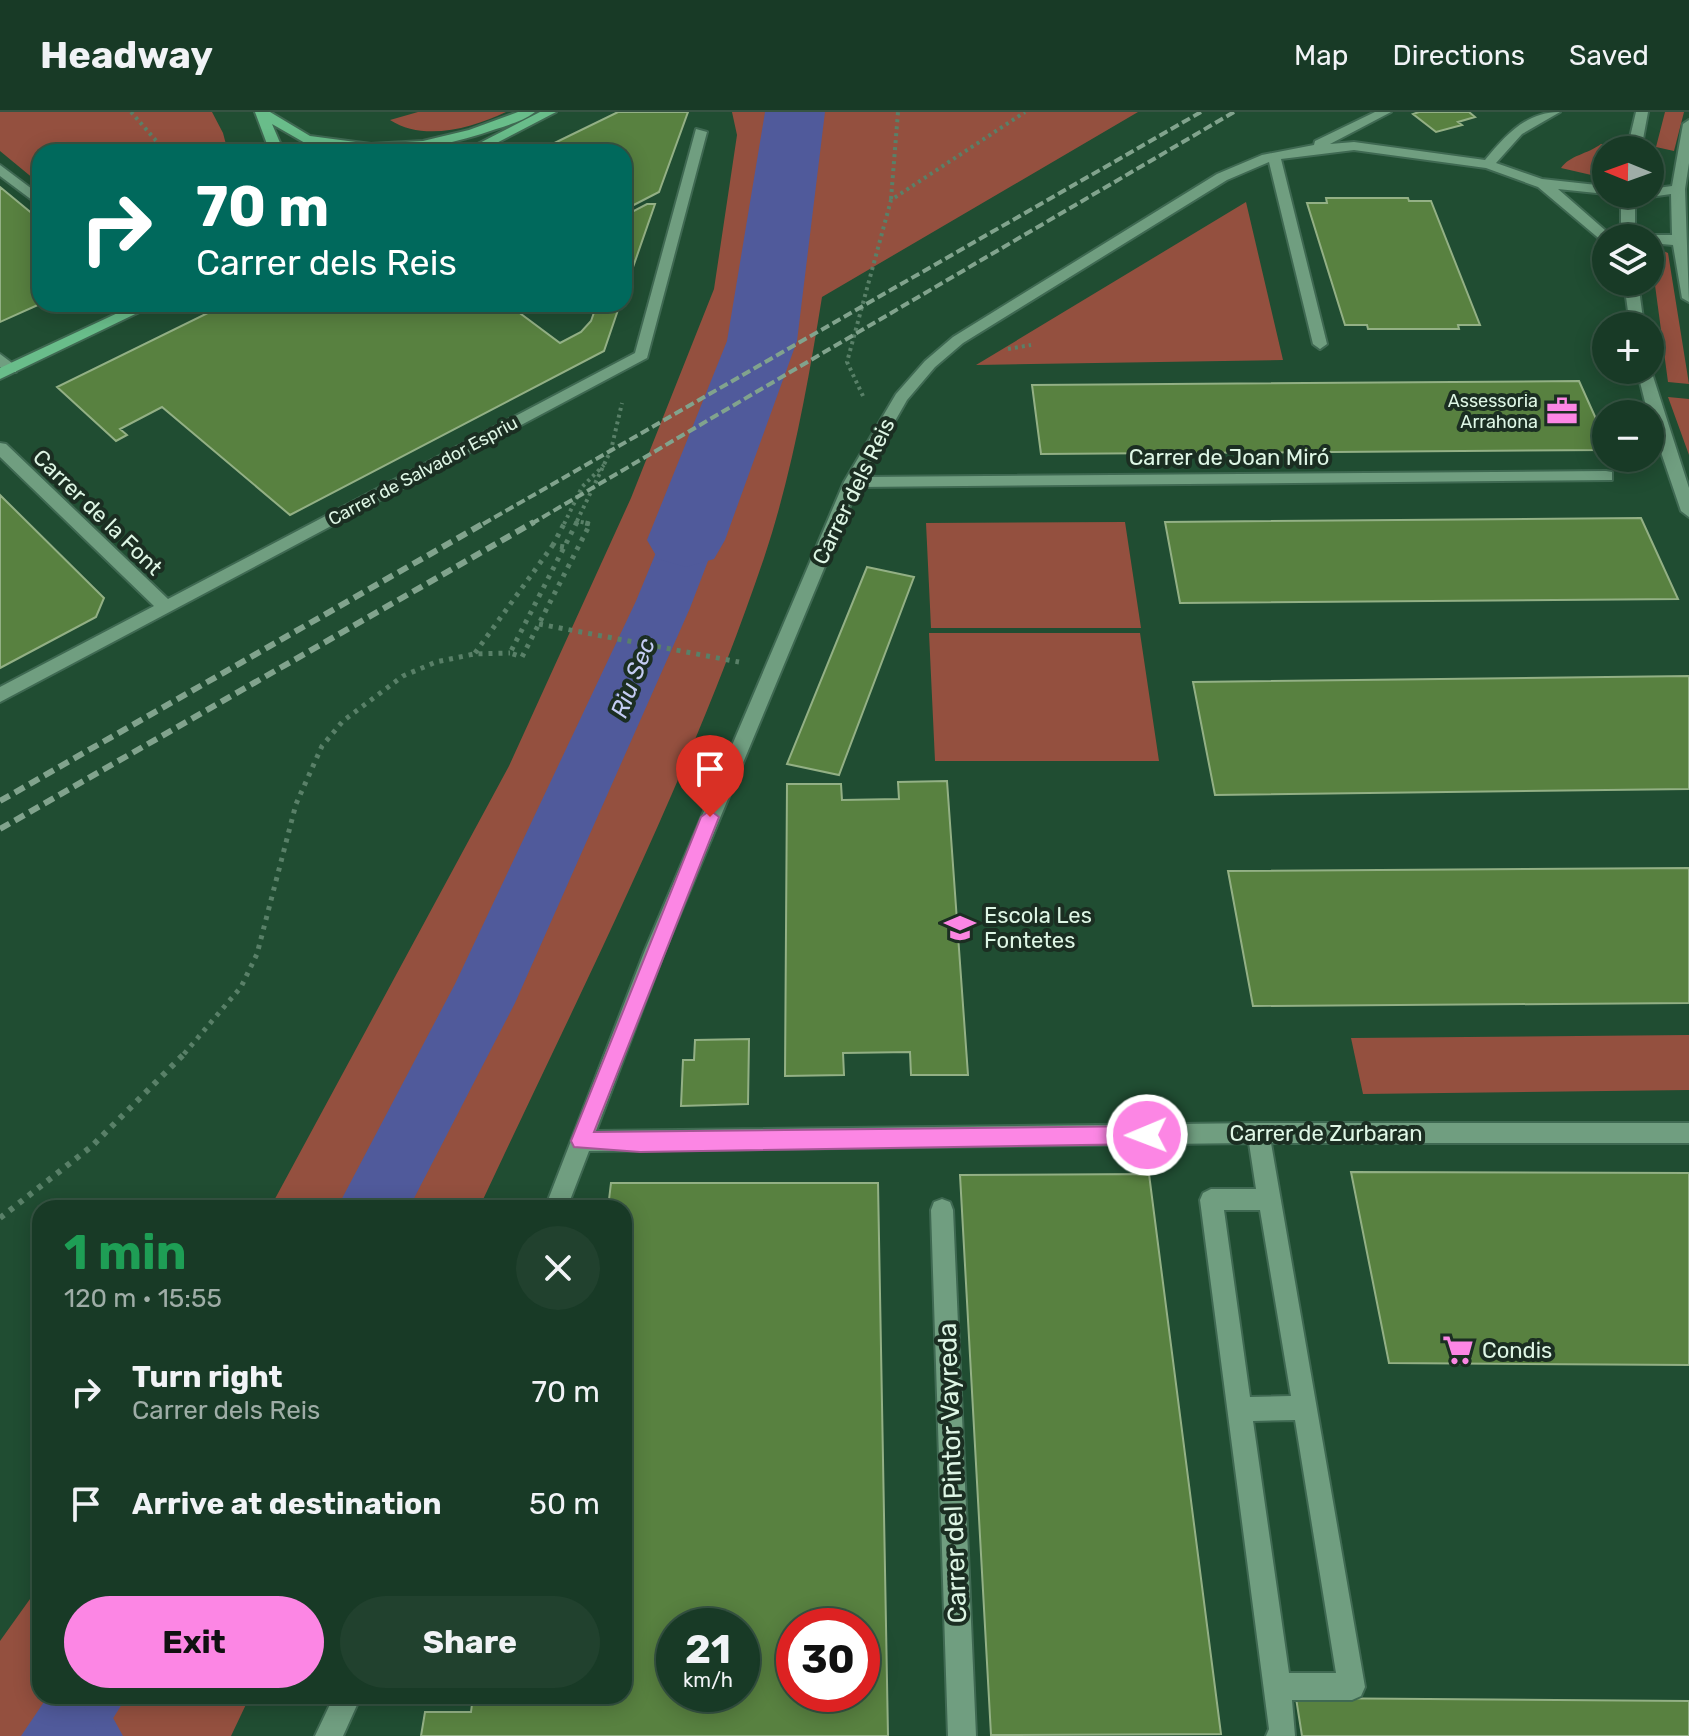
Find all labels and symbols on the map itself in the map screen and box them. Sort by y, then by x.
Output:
north arrow [1592,136,1664,208]
place label: Assessoria Arrahona [1448,390,1538,433]
office icon: Assessoria Arrahona [1545,394,1579,428]
street label: Carrer de Salvador Espriu [325,412,521,530]
street label: Carrer dels Reis [806,414,901,569]
street label: Carrer de la Font [27,444,168,581]
street label: Carrer de Joan Miró [1129,444,1329,471]
water label: Riu Sec [605,634,661,722]
pin [676,735,744,817]
place label: Escola Les Fontetes [984,902,1092,954]
school or university icon: Escola Les Fontetes [943,911,977,945]
position arrow [1105,1093,1189,1177]
street label: Carrer de Zurbaran [1229,1120,1423,1147]
street label: Carrer del Pintor Vayreda [932,1322,973,1624]
supermarket icon: Condis [1441,1333,1475,1367]
place label: Condis [1482,1337,1552,1364]
speed limit sign: 30 [776,1608,880,1712]

